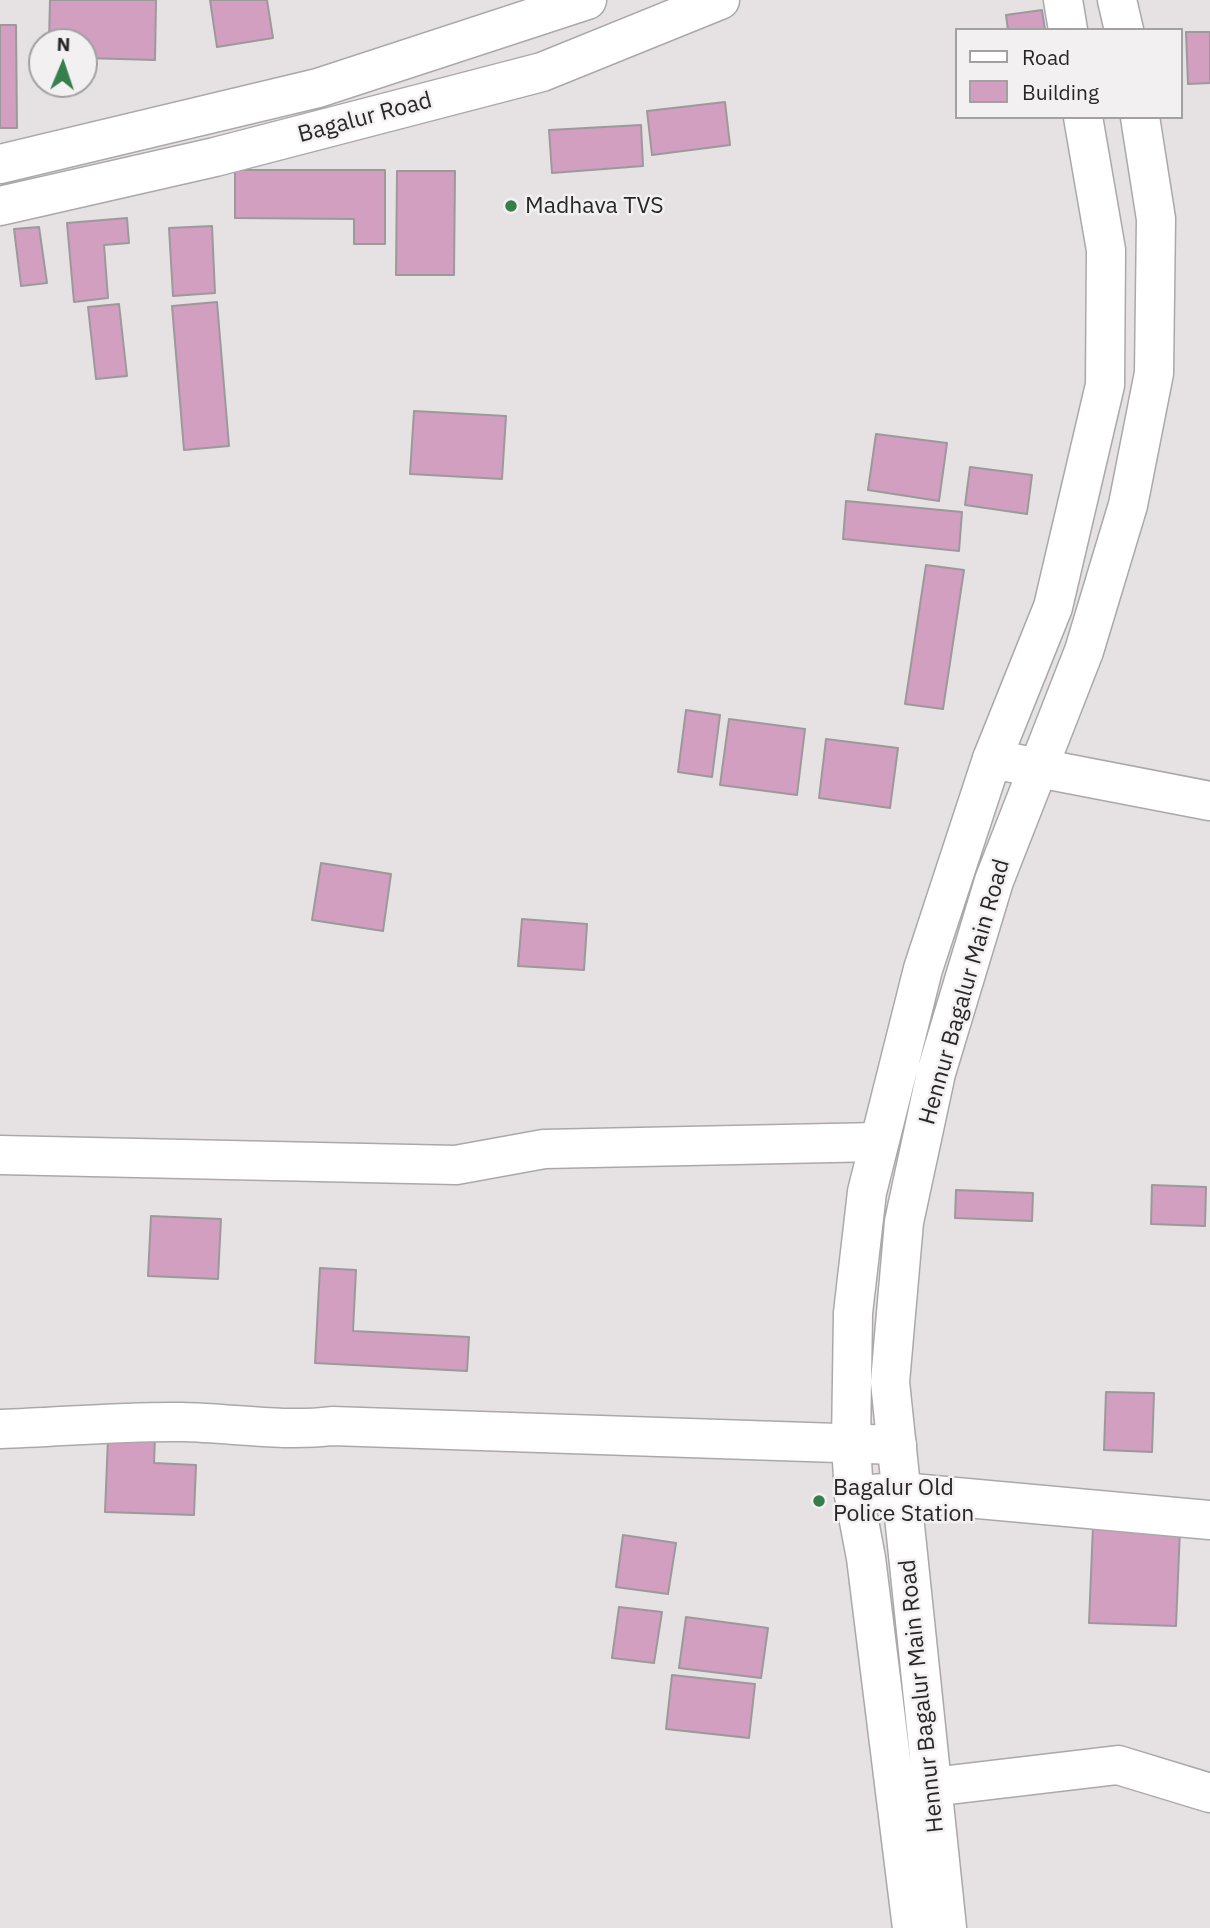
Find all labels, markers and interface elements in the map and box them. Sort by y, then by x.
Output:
north arrow [28,28,98,98]
legend [954,28,1182,119]
text: N [56,32,71,56]
text: Road [1022,43,1070,71]
text: Building [1022,78,1099,106]
street label: Bagalur Road [295,87,435,149]
place label: Madhava TVS [525,192,664,220]
marker: Madhava TVS [503,198,519,214]
street label: Hennur Bagalur Main Road [914,856,1016,1128]
place label: Bagalur Old Police Station [833,1474,974,1528]
marker: Bagalur Old Police Station [811,1493,827,1509]
street label: Hennur Bagalur Main Road [894,1558,950,1834]

